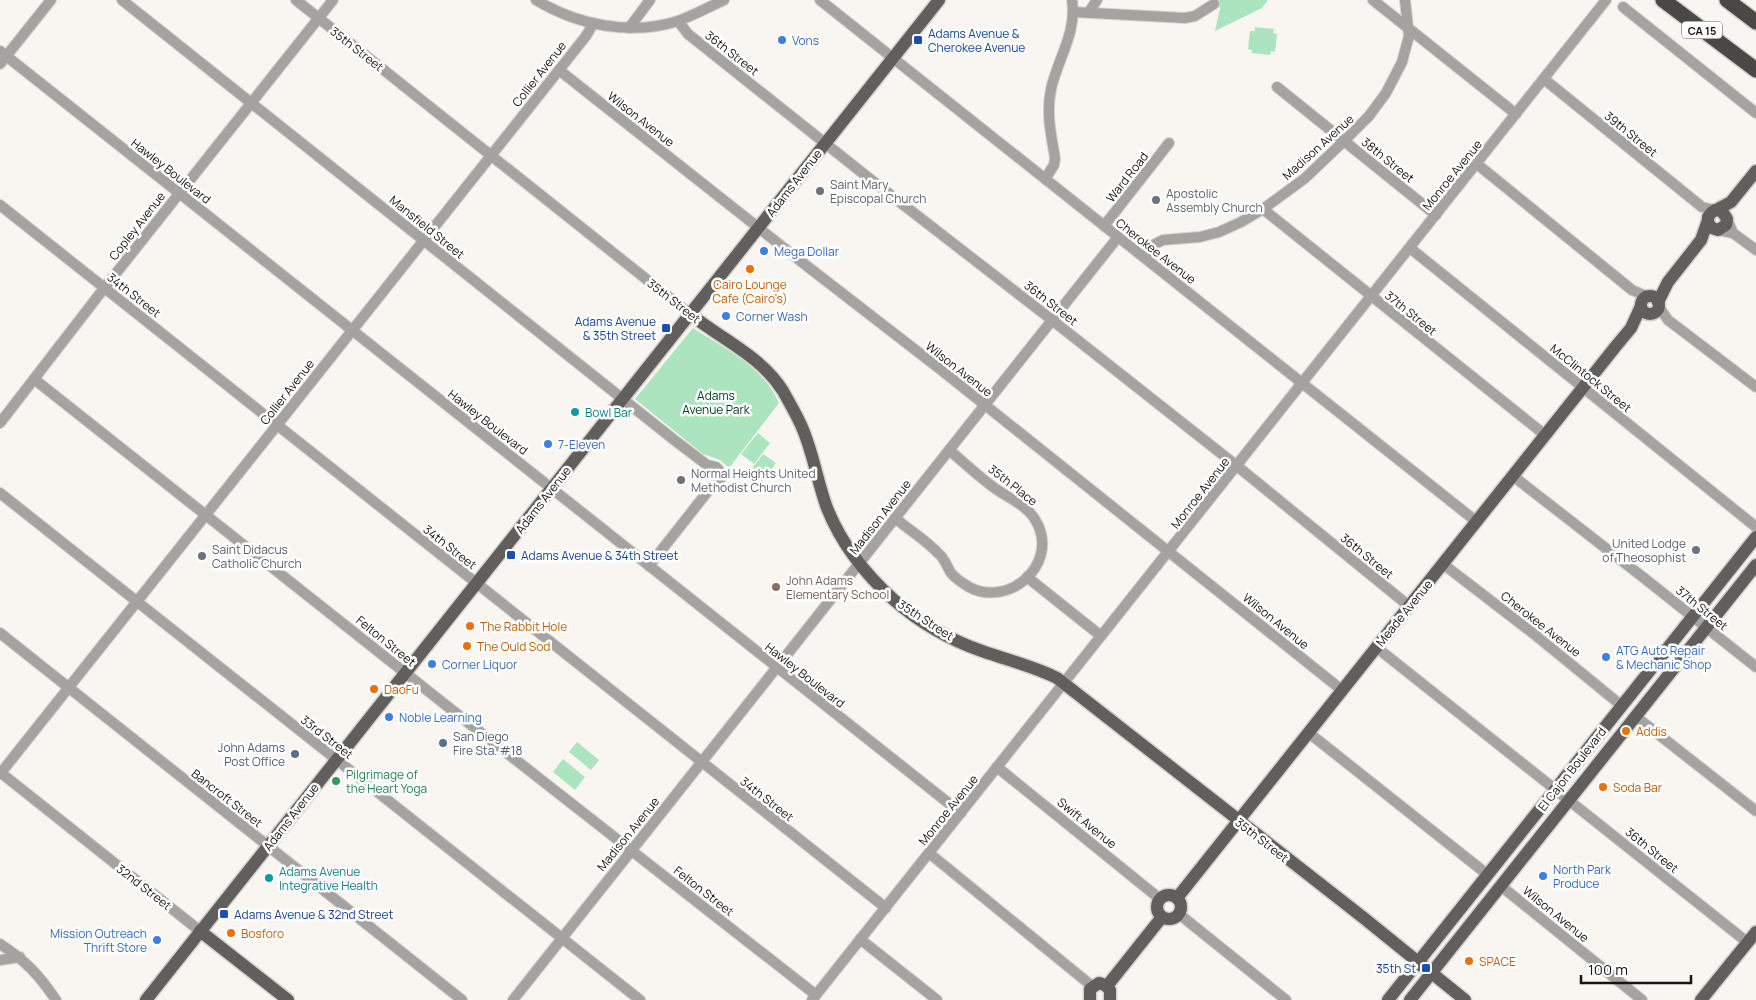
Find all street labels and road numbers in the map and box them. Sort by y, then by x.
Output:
road number: CA 15 [1682,22,1722,38]
street label: 35th Street [327,23,387,75]
street label: 36th Street [702,27,762,79]
street label: Collier Avenue [508,38,570,110]
street label: Wilson Avenue [604,87,678,151]
street label: 39th Street [1601,107,1661,161]
street label: Madison Avenue [1279,110,1357,184]
street label: Hawley Boulevard [127,134,215,208]
street label: 38th Street [1358,134,1418,187]
street label: Monroe Avenue [1418,136,1486,214]
street label: Adams Avenue [762,146,826,220]
street label: Ward Road [1102,148,1152,206]
street label: Copley Avenue [105,188,169,264]
street label: Mansfield Street [386,191,468,263]
street label: Cherokee Avenue [1112,214,1200,288]
street label: 34th Street [104,269,164,321]
street label: 35th Street [644,275,704,327]
street label: 36th Street [1021,277,1081,329]
street label: 37th Street [1381,287,1441,339]
street label: Wilson Avenue [922,337,996,401]
street label: McClintock Street [1547,340,1635,416]
street label: Collier Avenue [256,356,318,428]
street label: Hawley Boulevard [444,385,532,459]
street label: Monroe Avenue [1167,454,1233,532]
street label: 35th Place [985,460,1041,510]
street label: Adams Avenue [511,463,575,537]
street label: Madison Avenue [845,476,915,558]
street label: 34th Street [420,521,480,573]
street label: 36th Street [1337,529,1397,583]
street label: Meade Avenue [1372,576,1436,650]
street label: 37th Street [1672,582,1732,634]
street label: Cherokee Avenue [1497,587,1585,661]
street label: Wilson Avenue [1239,589,1313,653]
street label: 35th Street [895,596,957,644]
street label: Felton Street [353,612,420,670]
street label: Hawley Boulevard [761,638,849,712]
street label: 33rd Street [297,711,357,763]
street label: El Cajon Boulevard [1534,724,1610,814]
street label: Bancroft Street [188,765,266,831]
street label: Monroe Avenue [914,771,982,849]
street label: 34th Street [737,773,797,825]
street label: Adams Avenue [259,780,323,854]
street label: Madison Avenue [593,793,663,875]
street label: Swift Avenue [1054,794,1120,852]
street label: 35th Street [1232,814,1292,866]
street label: 36th Street [1622,823,1682,877]
street label: 32nd Street [113,860,175,914]
street label: Felton Street [670,862,738,920]
street label: Wilson Avenue [1519,882,1593,946]

